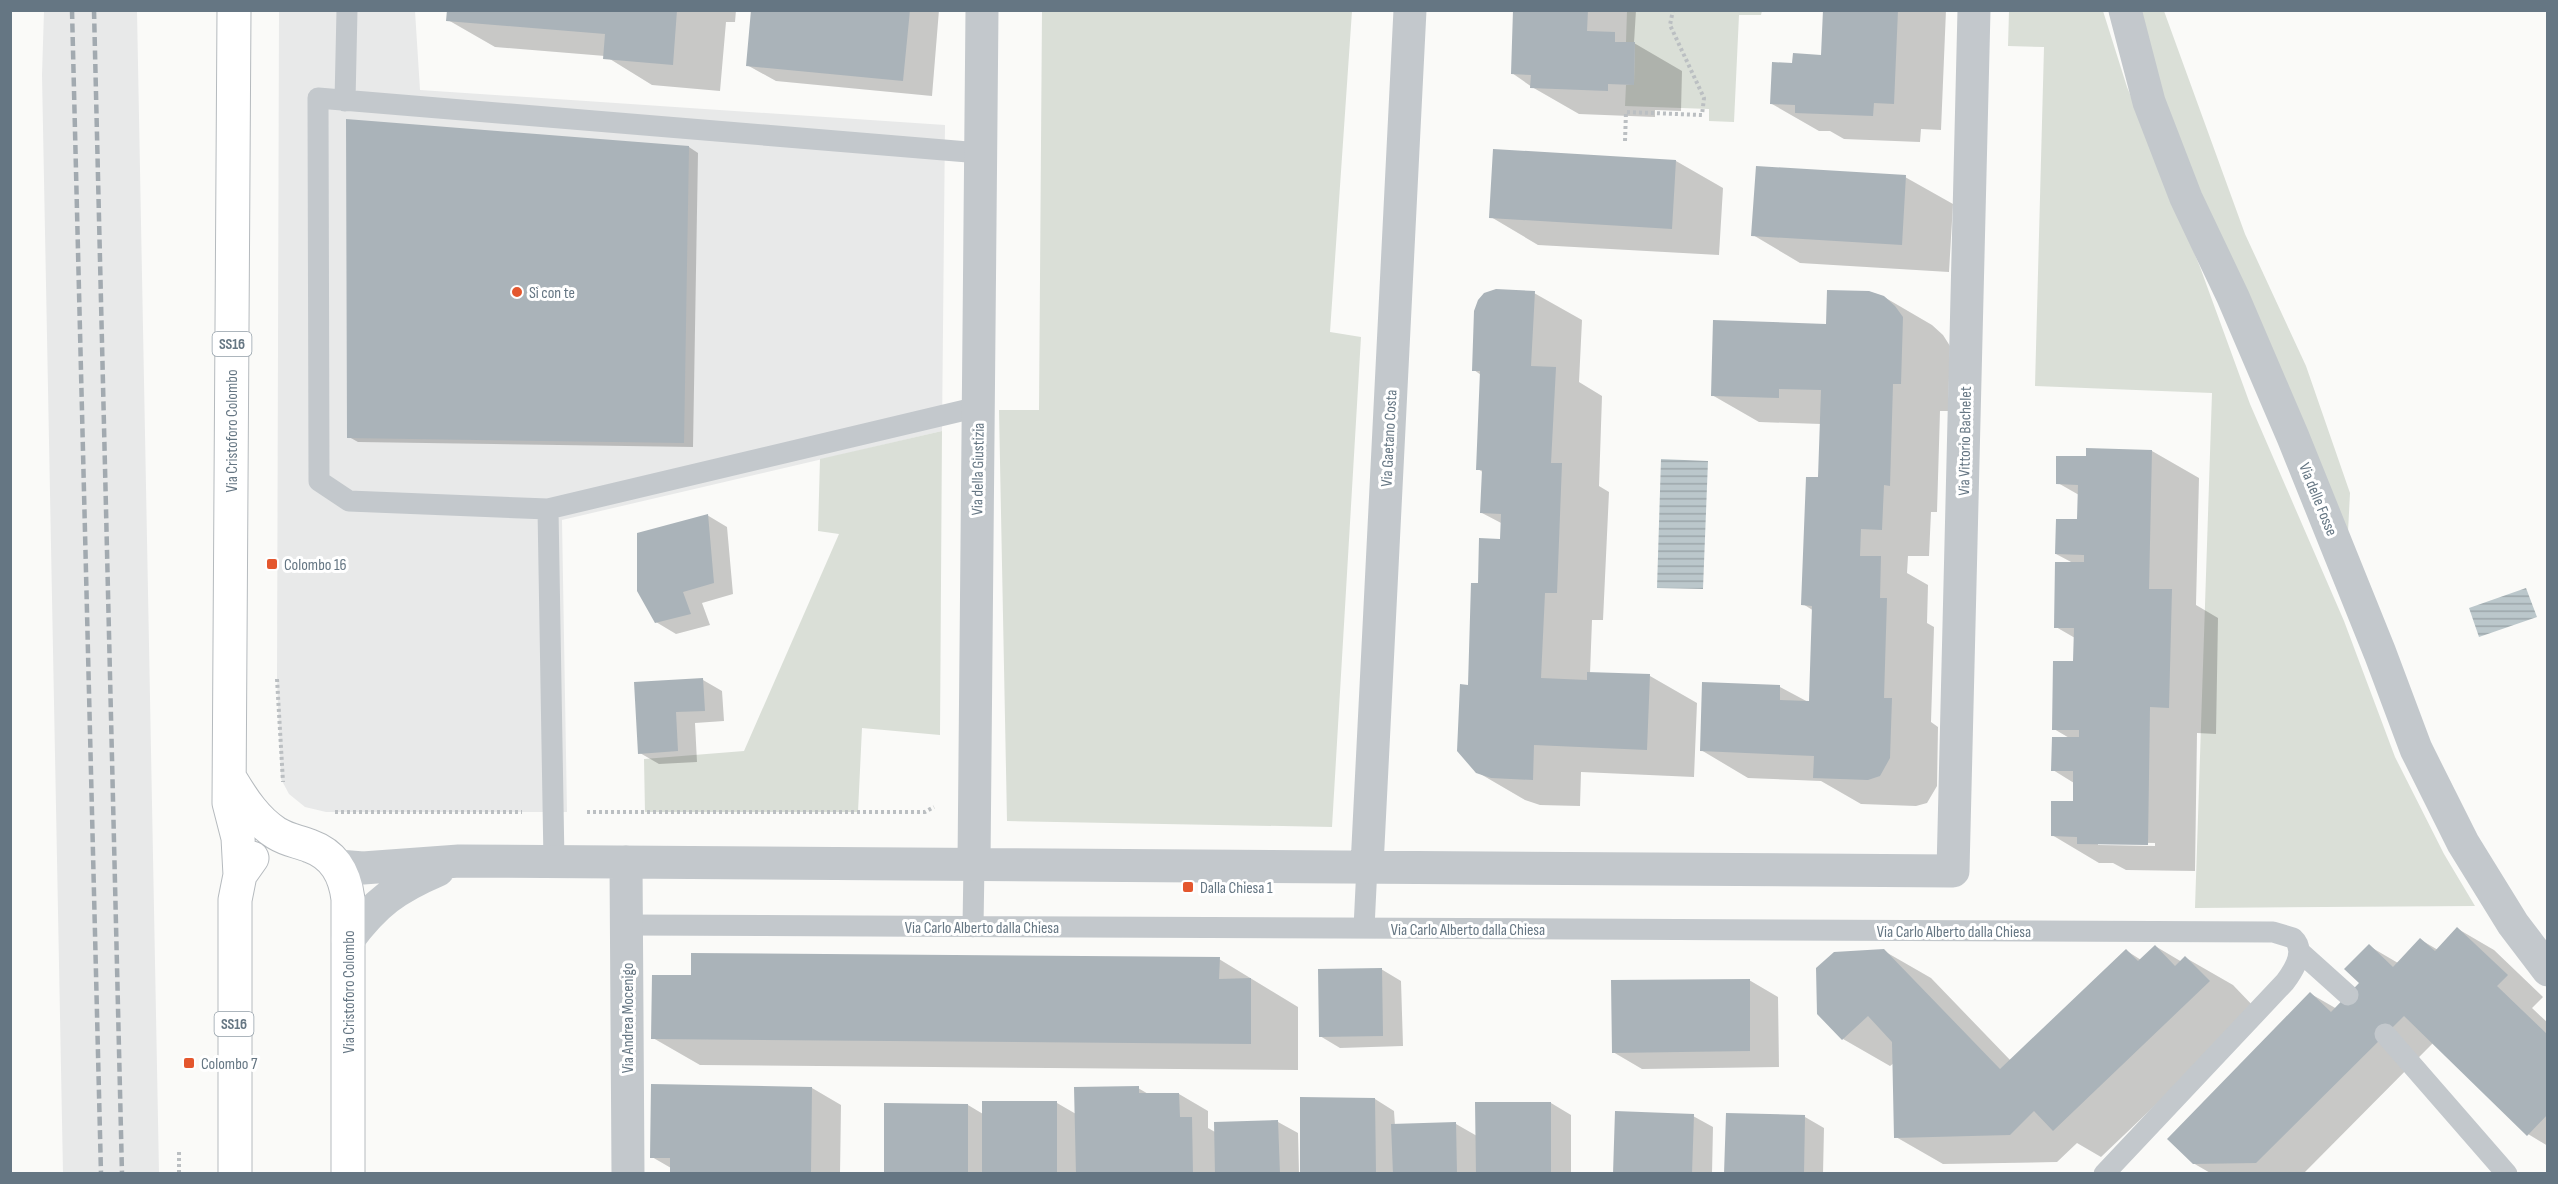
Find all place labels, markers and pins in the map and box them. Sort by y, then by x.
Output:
place label: Sì con te [529,284,575,303]
marker: Sì con te [510,285,524,299]
place label: Colombo 16 [284,556,347,575]
marker: Colombo 16 [265,557,279,571]
place label: Dalla Chiesa 1 [1200,879,1273,898]
marker: Dalla Chiesa 1 [1181,880,1195,894]
place label: Colombo 7 [201,1055,258,1074]
marker: Colombo 7 [182,1056,196,1070]

